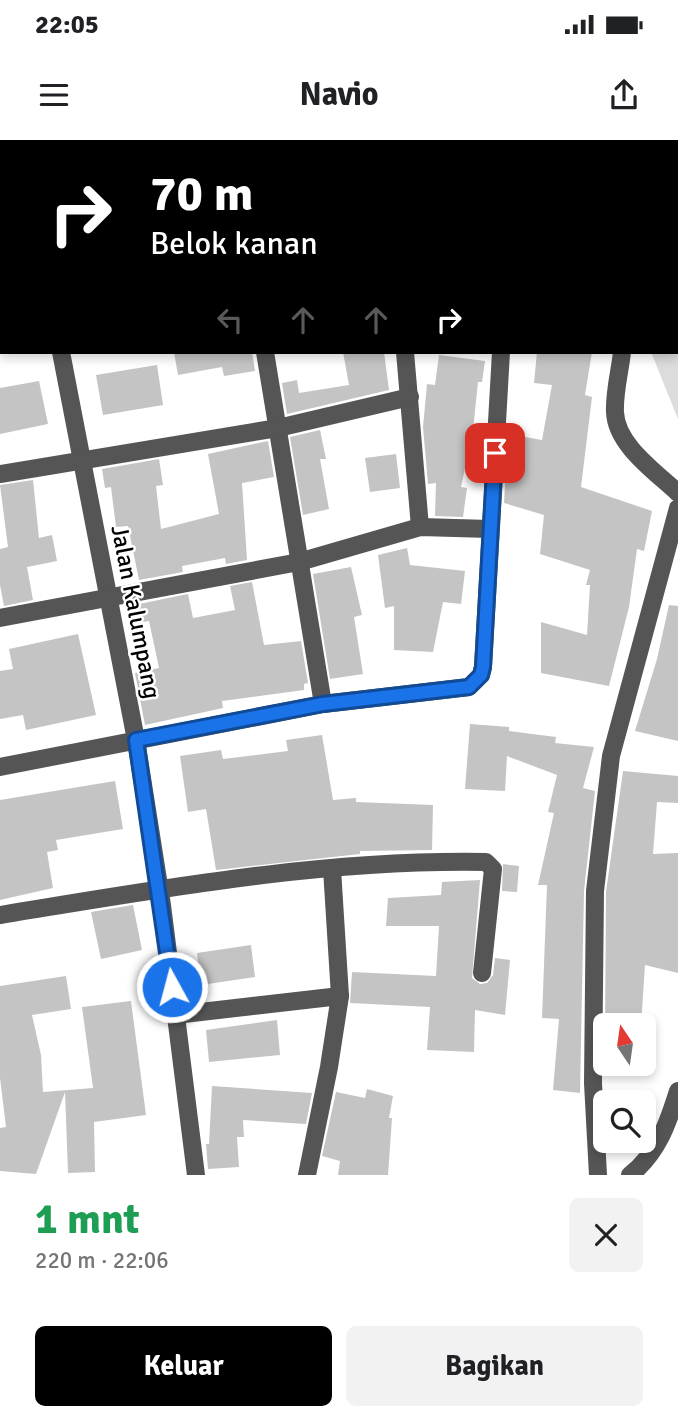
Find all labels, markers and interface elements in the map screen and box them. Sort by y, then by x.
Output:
text: 22:05 [35,9,99,41]
text: Navio [299,75,379,114]
icon: menu [35,76,73,114]
icon: share [605,76,643,114]
text: 70 m [150,164,253,224]
icon: right [35,168,126,259]
text: Belok kanan [150,224,318,263]
icon: left [211,301,249,339]
icon: ahead [284,301,322,339]
icon: ahead [357,301,395,339]
icon: right [430,301,468,339]
pin [465,423,525,483]
icon: arrive [476,434,514,472]
street label: Jalan Kalumpang [104,523,168,701]
position arrow [135,950,209,1024]
north arrow [593,1013,656,1076]
map controls [593,1013,656,1153]
button: search [593,1090,656,1153]
text: 1 mnt [35,1194,140,1245]
button: close [569,1198,643,1272]
text: 220 m · 22:06 [35,1246,169,1275]
button: Keluar [35,1326,332,1406]
button: Bagikan [346,1326,643,1406]

